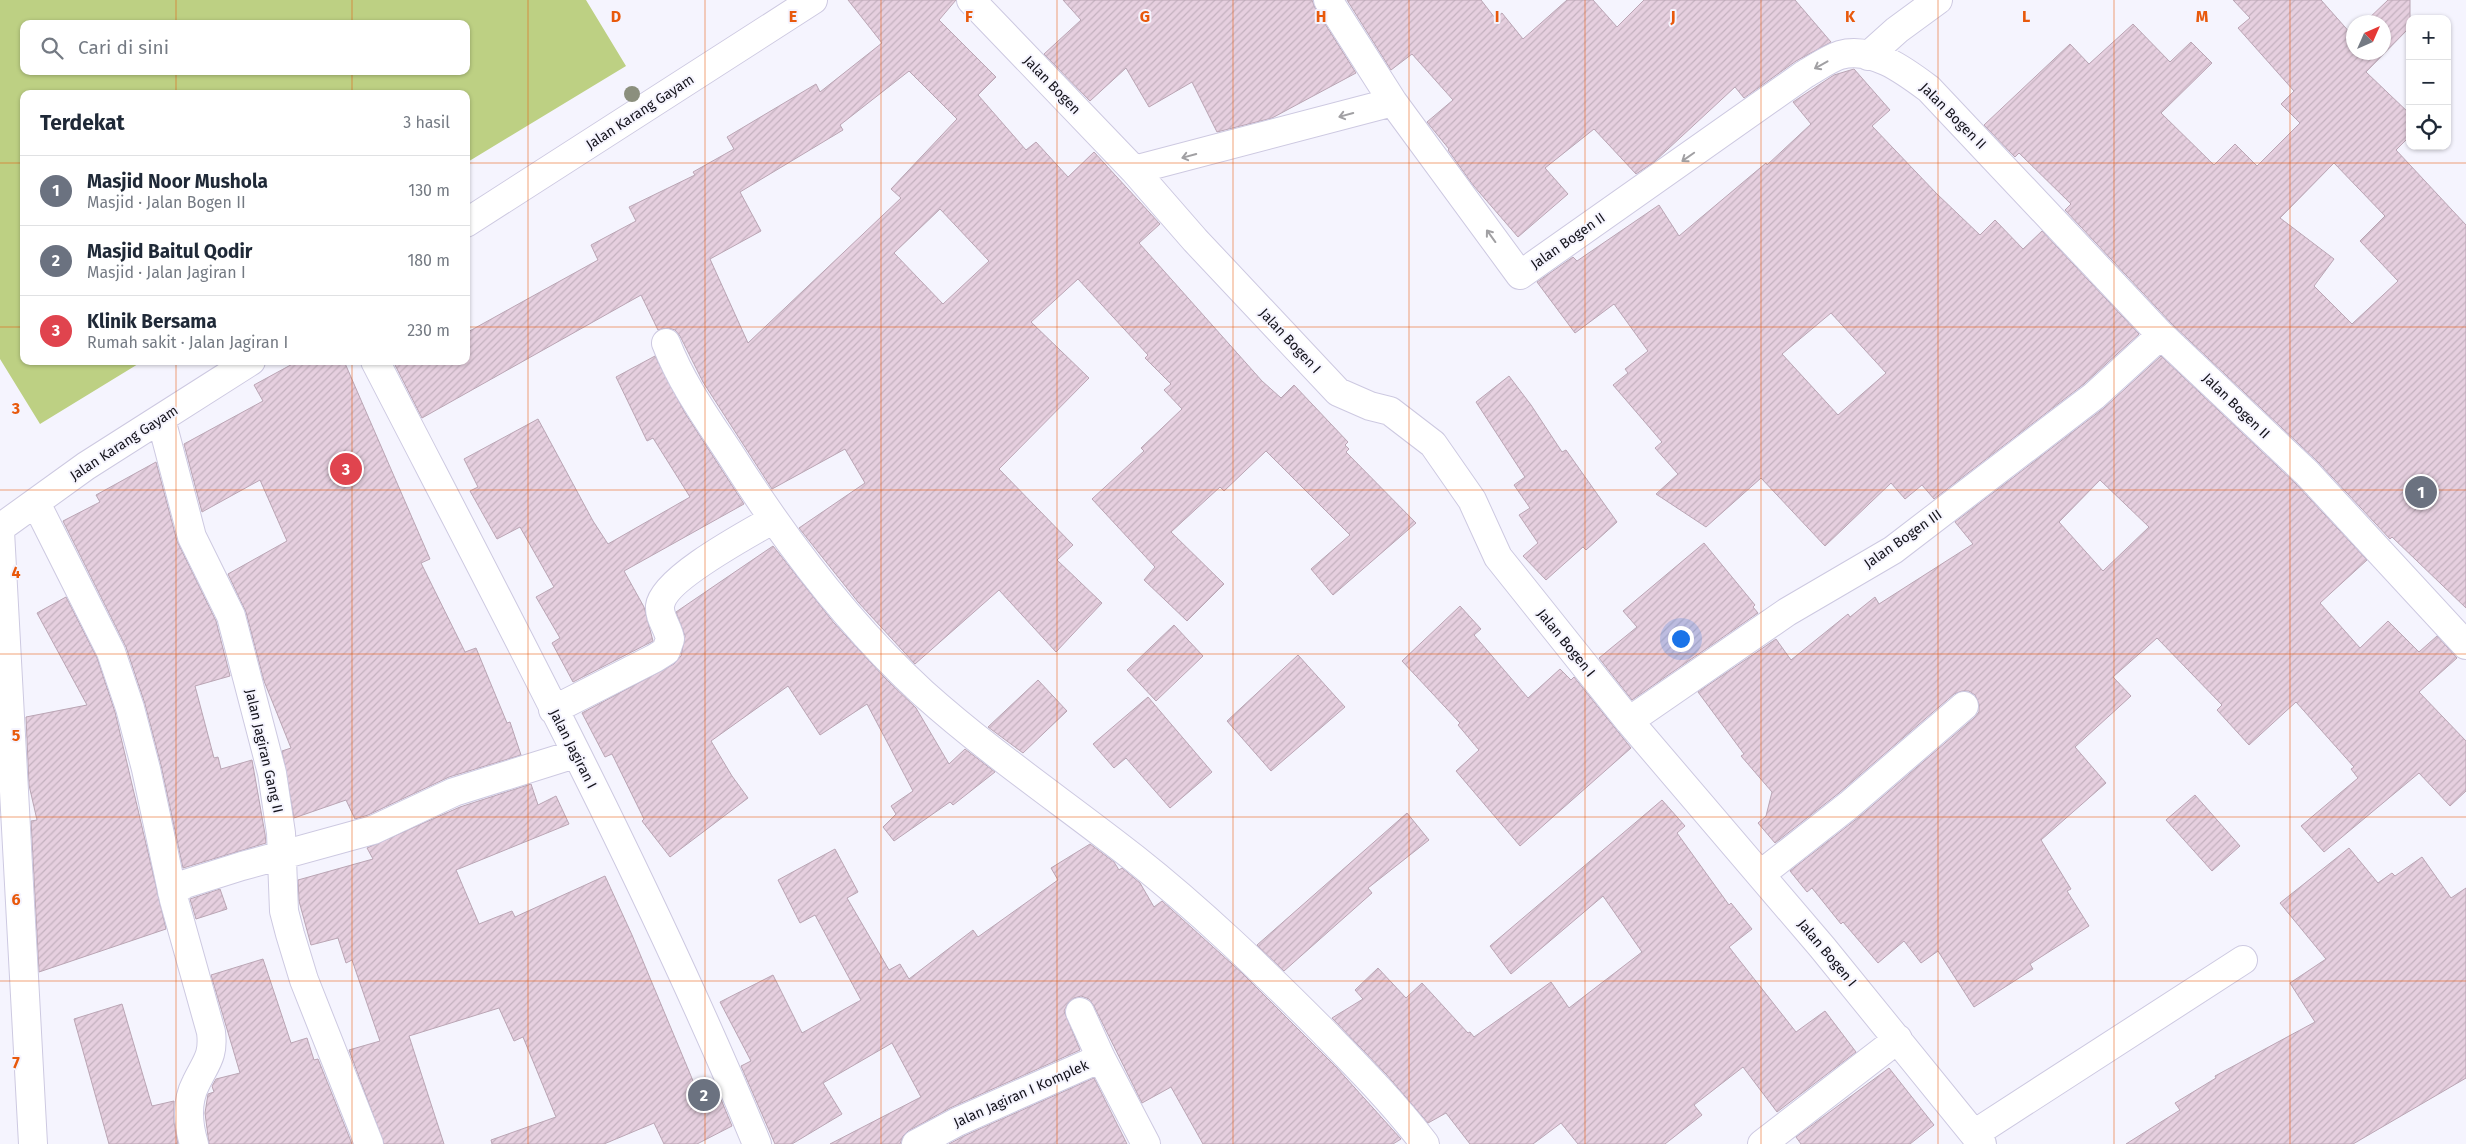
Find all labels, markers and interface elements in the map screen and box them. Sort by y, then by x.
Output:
text: D [611,7,621,26]
text: E [789,7,797,26]
text: F [965,7,973,26]
text: G [1140,7,1150,26]
text: H [1316,7,1326,26]
text: I [1495,7,1499,26]
text: J [1669,7,1676,26]
text: K [1845,7,1856,26]
text: L [2022,7,2030,26]
text: M [2196,7,2209,26]
north arrow [2346,15,2391,60]
map controls [2406,15,2451,150]
button: + [2406,15,2451,60]
search box [20,20,470,75]
icon: search [38,34,66,62]
text: Cari di sini [78,36,169,59]
street label: Jalan Bogen [1020,52,1084,118]
one-way arrow [1815,60,1829,70]
button: − [2406,60,2451,105]
street label: Jalan Karang Gayam [583,71,697,153]
street label: Jalan Bogen II [1916,79,1990,153]
button: locate [2406,105,2451,150]
text: Terdekat [40,110,125,136]
one-way arrow [1339,110,1355,120]
text: 3 hasil [403,113,450,132]
one-way arrow [1181,151,1197,161]
one-way arrow [1681,152,1695,162]
text: Masjid Noor Mushola [87,170,268,193]
text: 1 [52,181,60,200]
text: 130 m [408,181,450,200]
text: Masjid · Jalan Bogen II [87,193,246,212]
street label: Jalan Bogen II [1528,209,1608,273]
one-way arrow [1486,229,1496,243]
text: Masjid Baitul Qodir [87,240,252,263]
text: 2 [52,251,60,270]
text: 180 m [407,251,450,270]
text: Masjid · Jalan Jagiran I [87,263,246,282]
street label: Jalan Bogen I [1256,305,1324,377]
text: Klinik Bersama [87,310,217,333]
text: 3 [52,321,60,340]
text: 230 m [407,321,450,340]
text: Rumah sakit · Jalan Jagiran I [87,333,288,352]
street label: Jalan Bogen II [2199,370,2273,442]
text: 3 [11,399,20,418]
street label: Jalan Karang Gayam [67,402,181,484]
pin: 3 [330,450,362,488]
pin: 1 [2405,473,2437,511]
street label: Jalan Bogen III [1861,506,1945,572]
text: 4 [11,563,21,582]
street label: Jalan Bogen I [1533,606,1599,680]
your location [1668,626,1694,652]
street label: Jalan Jagiran Gang II [241,687,287,815]
street label: Jalan Jagiran I [546,706,600,792]
text: 5 [12,726,21,745]
text: 6 [11,890,21,909]
street label: Jalan Bogen I [1794,916,1860,990]
text: 7 [12,1053,20,1072]
street label: Jalan Jagiran I Komplek [951,1056,1092,1131]
pin: 2 [688,1076,720,1114]

